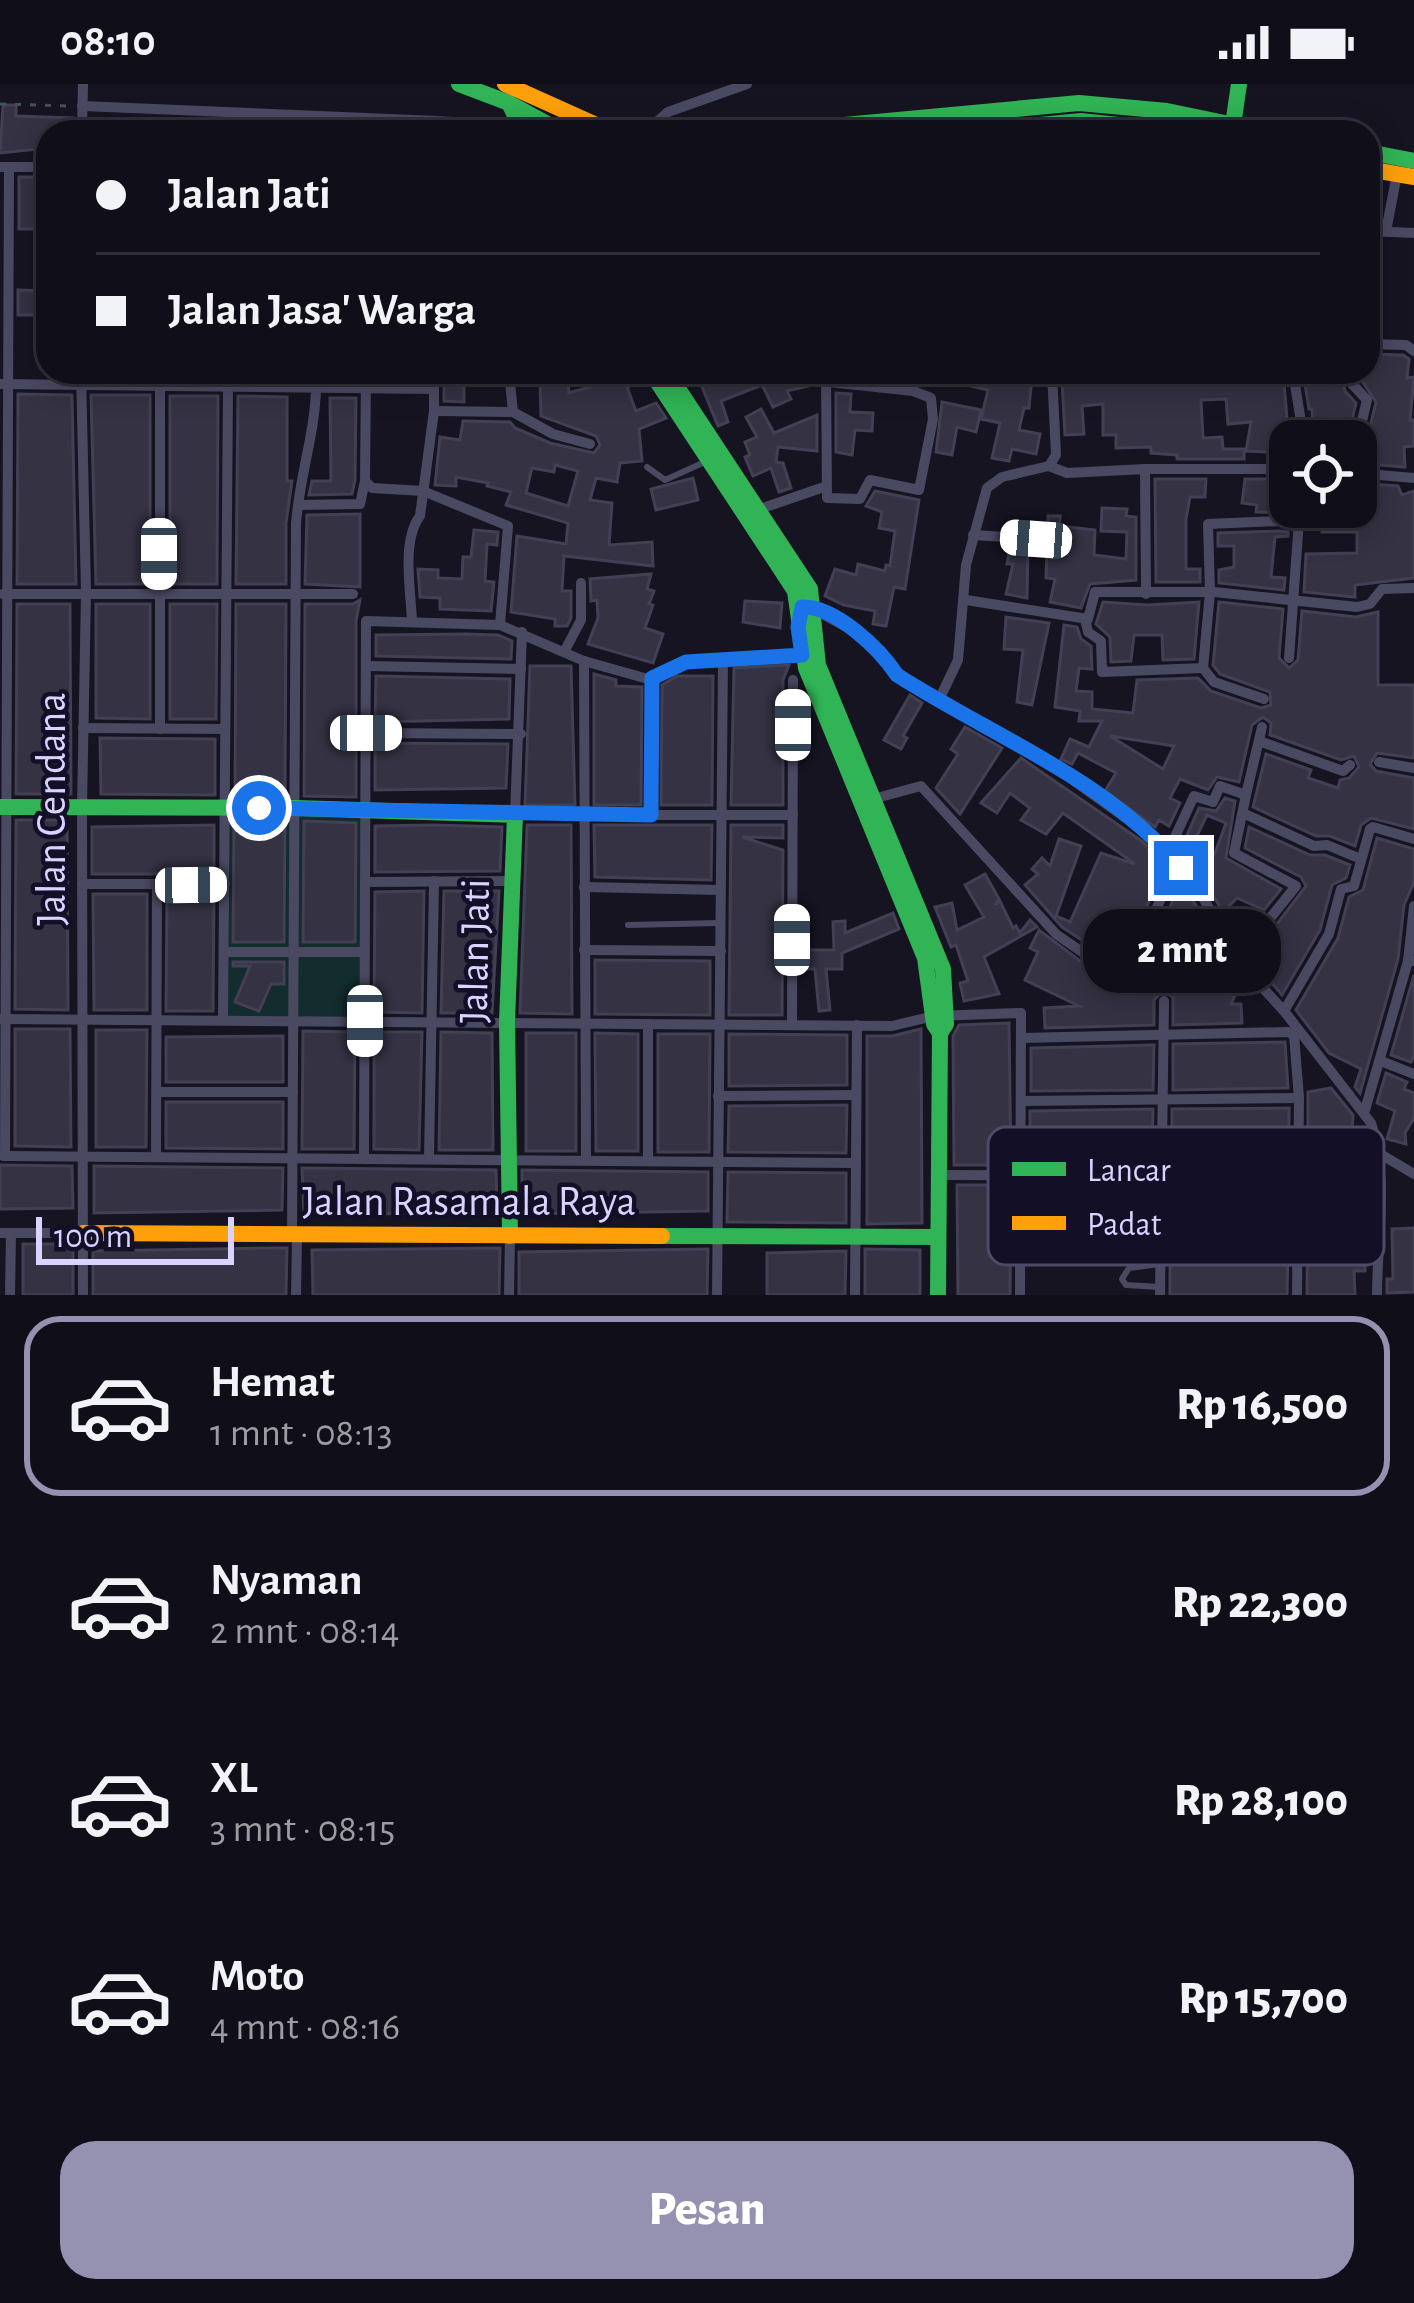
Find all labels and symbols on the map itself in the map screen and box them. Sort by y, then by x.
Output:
car [141,518,177,590]
car [999,519,1073,559]
car [775,689,811,761]
street label: Jalan Cendana [31,692,73,926]
car [330,715,402,751]
route start [232,781,286,835]
route end [1154,841,1208,895]
car [155,866,227,904]
street label: Jalan Jati [453,878,497,1024]
car [774,904,810,976]
callout: 2 mnt [1082,910,1280,994]
car [347,985,383,1057]
legend [988,1127,1384,1265]
text: Lancar [1087,1155,1171,1188]
street label: Jalan Rasamala Raya [302,1181,636,1223]
text: Padat [1087,1209,1162,1242]
scale bar [36,1211,234,1264]

